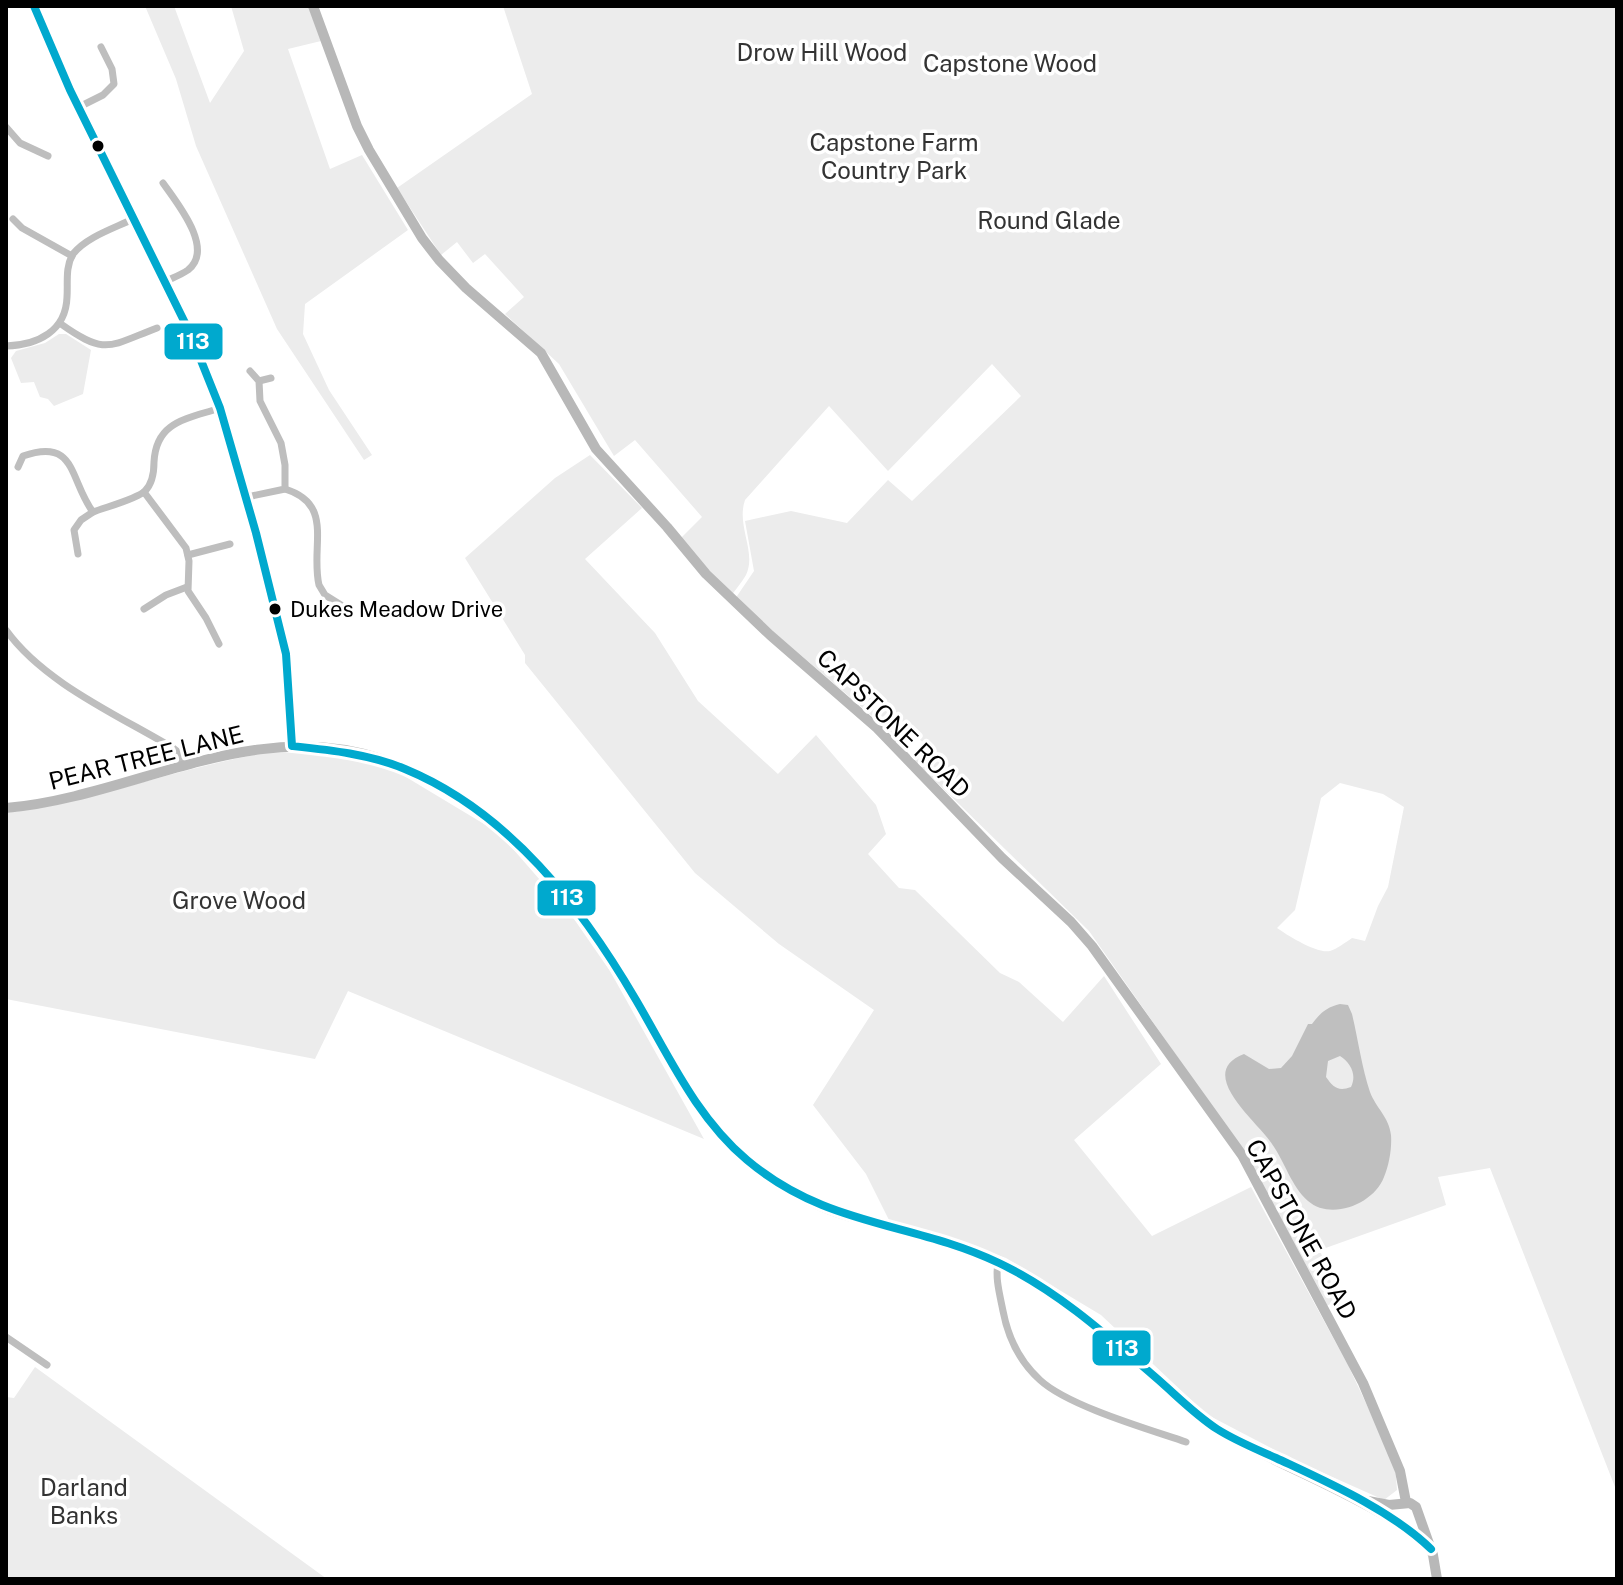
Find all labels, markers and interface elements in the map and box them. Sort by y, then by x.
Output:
park label: Drow Hill Wood [737,38,907,66]
park label: Capstone Wood [923,49,1097,77]
park label: Capstone Farm Country Park [810,128,978,184]
unlabelled marker [90,138,106,154]
park label: Round Glade [977,206,1121,234]
line badge: 113 [163,322,224,361]
text: 113 [176,328,210,354]
place label: Dukes Meadow Drive [290,596,503,622]
marker: Dukes Meadow Drive [267,601,283,617]
street label: CAPSTONE ROAD [812,643,976,803]
street label: PEAR TREE LANE [46,719,246,795]
line badge: 113 [536,879,597,917]
text: 113 [550,884,584,910]
park label: Grove Wood [172,886,306,914]
street label: CAPSTONE ROAD [1241,1134,1363,1324]
line badge: 113 [1091,1329,1152,1367]
text: 113 [1105,1335,1139,1361]
park label: Darland Banks [40,1473,128,1529]

